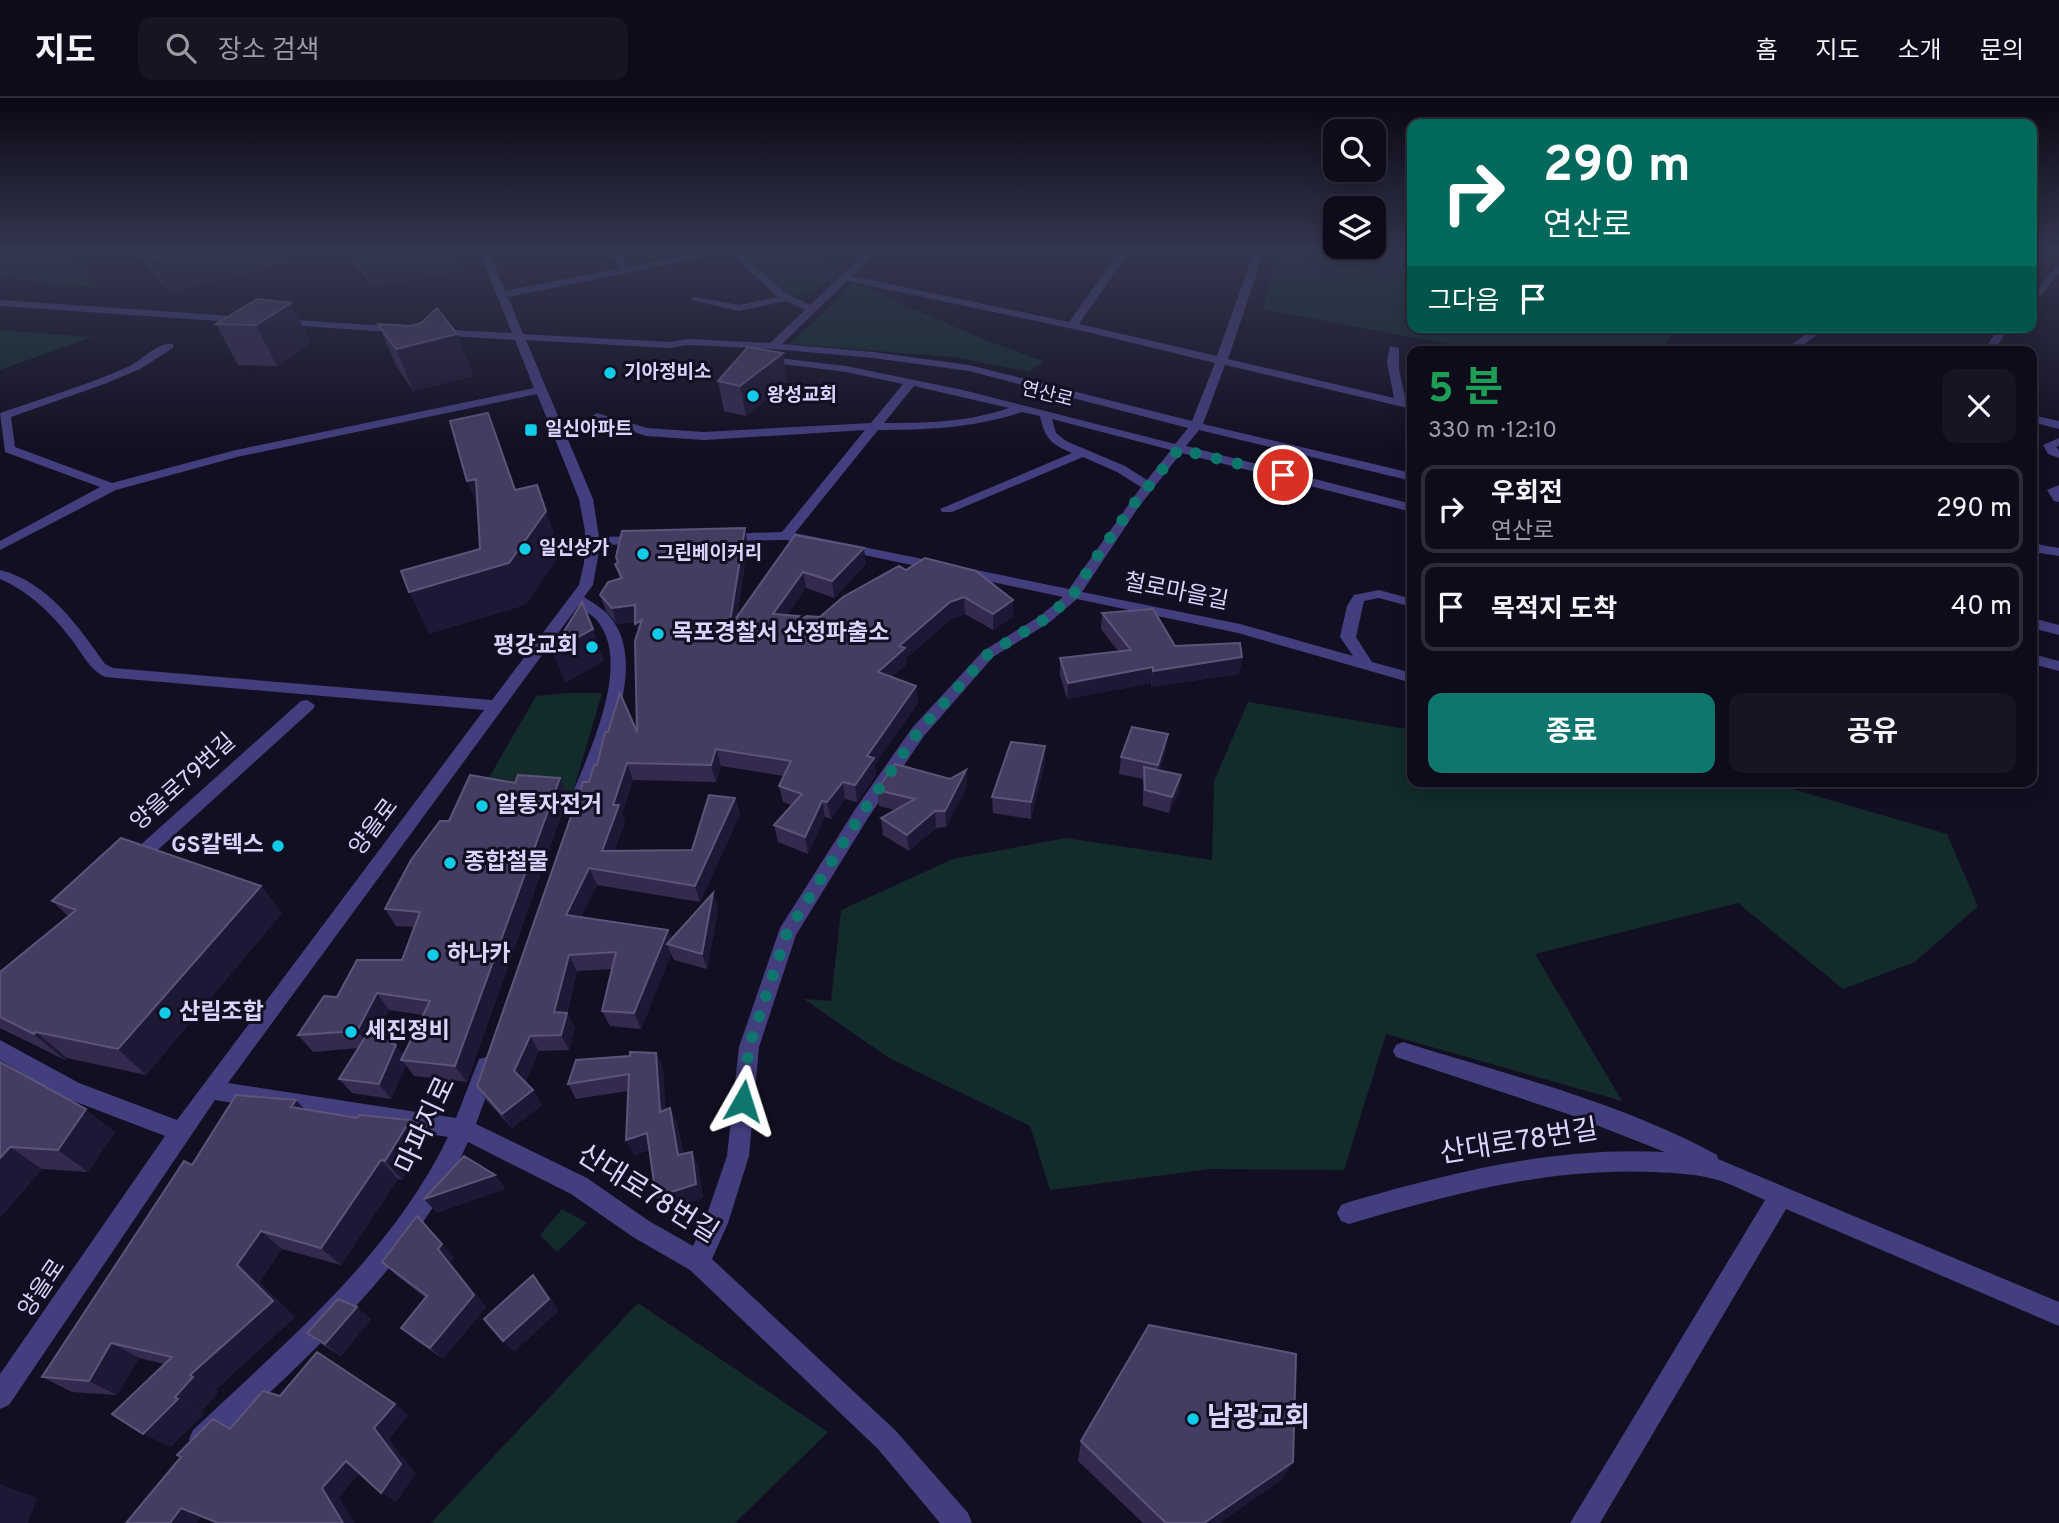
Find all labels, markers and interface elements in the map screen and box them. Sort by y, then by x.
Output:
search box [138,17,628,80]
icon: search [162,29,200,67]
text: 지도 [35,32,96,74]
text: 장소 검색 [218,35,320,68]
text: 홈 [1755,37,1777,67]
text: 지도 [1815,37,1860,67]
text: 소개 [1898,37,1942,67]
text: 문의 [1980,37,2024,67]
map controls [1323,119,1386,259]
button: search [1323,119,1386,182]
text: 290 m [1543,137,1691,199]
icon: right [1428,147,1519,238]
button: layers [1323,196,1386,259]
text: 연산로 [1543,207,1631,247]
icon: arrive [1514,280,1552,318]
text: 그다음 [1428,286,1500,319]
place label: 기아정비소 [624,361,711,385]
text: 5 분 [1428,364,1503,417]
marker: 기아정비소 [602,365,618,381]
button: close [1942,369,2016,443]
street label: 연산로 [1019,377,1075,413]
place label: 왕성교회 [767,384,837,408]
marker: 왕성교회 [745,388,761,404]
text: 330 m · 12:10 [1428,417,1557,446]
place label: 일신아파트 [545,418,632,442]
marker: 일신아파트 [523,422,539,438]
pin [1253,445,1313,505]
icon: arrive [1264,456,1302,494]
text: 우회전 [1491,478,1563,511]
icon: right [1432,490,1470,528]
text: 290 m [1936,493,2012,526]
text: 연산로 [1491,518,1554,547]
place label: 일신상가 [539,537,609,561]
marker: 일신상가 [517,541,533,557]
place label: 그린베이커리 [657,542,762,566]
marker: 그린베이커리 [635,546,651,562]
street label: 철로마을길 [1121,569,1231,617]
icon: arrive [1432,588,1470,626]
text: 40 m [1951,591,2012,624]
text: 목적지 도착 [1491,594,1617,627]
place label: 목포경찰서 산정파출소 [672,620,889,649]
marker: 목포경찰서 산정파출소 [650,626,666,642]
place label: 평강교회 [493,633,578,662]
marker: 평강교회 [584,639,600,655]
button: 종료 [1428,693,1715,773]
button: 공유 [1729,693,2016,773]
street label: 양을로79번길 [125,728,243,838]
place label: 알통자전거 [496,792,602,821]
street label: 양을로 [344,794,406,862]
marker: 알통자전거 [474,798,490,814]
place label: GS칼텍스 [171,832,264,861]
marker: GS칼텍스 [270,838,286,854]
place label: 종합철물 [464,849,549,878]
marker: 종합철물 [442,855,458,871]
place label: 하나카 [447,941,510,970]
marker: 하나카 [425,947,441,963]
place label: 산림조합 [179,999,264,1028]
marker: 산림조합 [157,1005,173,1021]
place label: 세진정비 [365,1018,450,1047]
marker: 세진정비 [343,1024,359,1040]
position arrow [706,1064,780,1138]
street label: 마파지로 [389,1072,465,1180]
street label: 산대로78번길 [1437,1113,1601,1173]
street label: 산대로78번길 [570,1137,724,1253]
street label: 양을로 [13,1255,73,1323]
place label: 남광교회 [1207,1401,1310,1437]
marker: 남광교회 [1185,1411,1201,1427]

